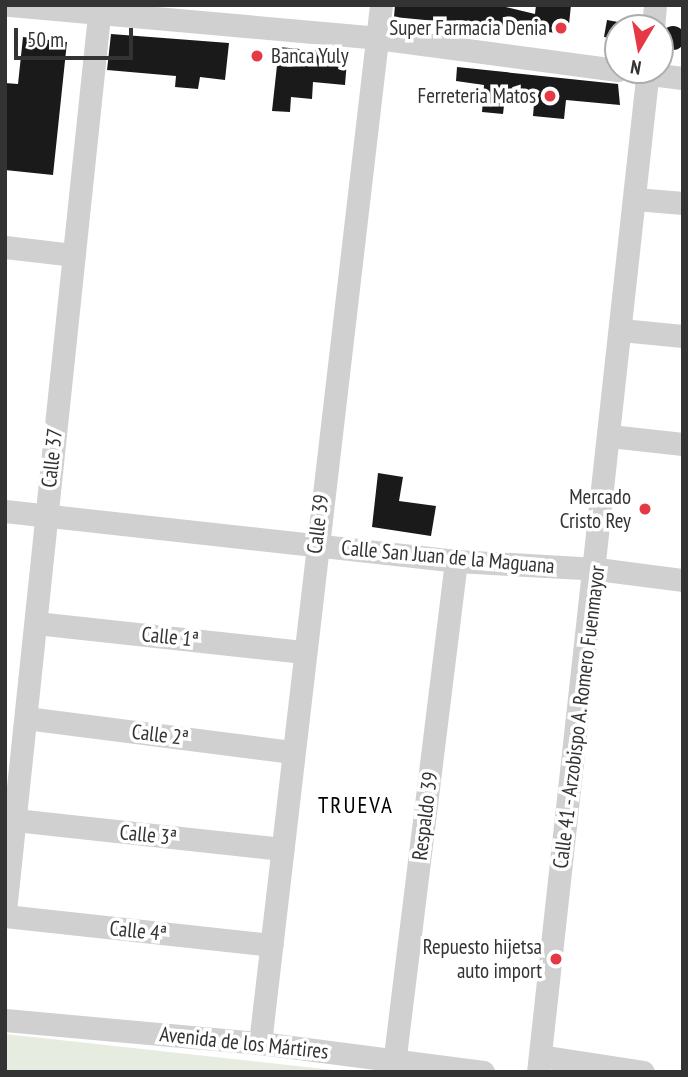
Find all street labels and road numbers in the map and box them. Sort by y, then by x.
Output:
street label: Calle 37 [36,427,68,489]
street label: Calle 39 [302,493,334,555]
street label: Calle San Juan de la Maguana [340,535,556,579]
street label: Calle 41 - Arzobispo A. Romero Fuenmayor [548,562,610,872]
street label: Calle 1ª [140,622,200,652]
street label: Calle 2ª [130,719,190,751]
street label: Respaldo 39 [407,770,443,862]
street label: Calle 3ª [118,820,178,850]
street label: Calle 4ª [108,916,168,946]
street label: Avenida de los Mártires [158,1022,330,1064]

